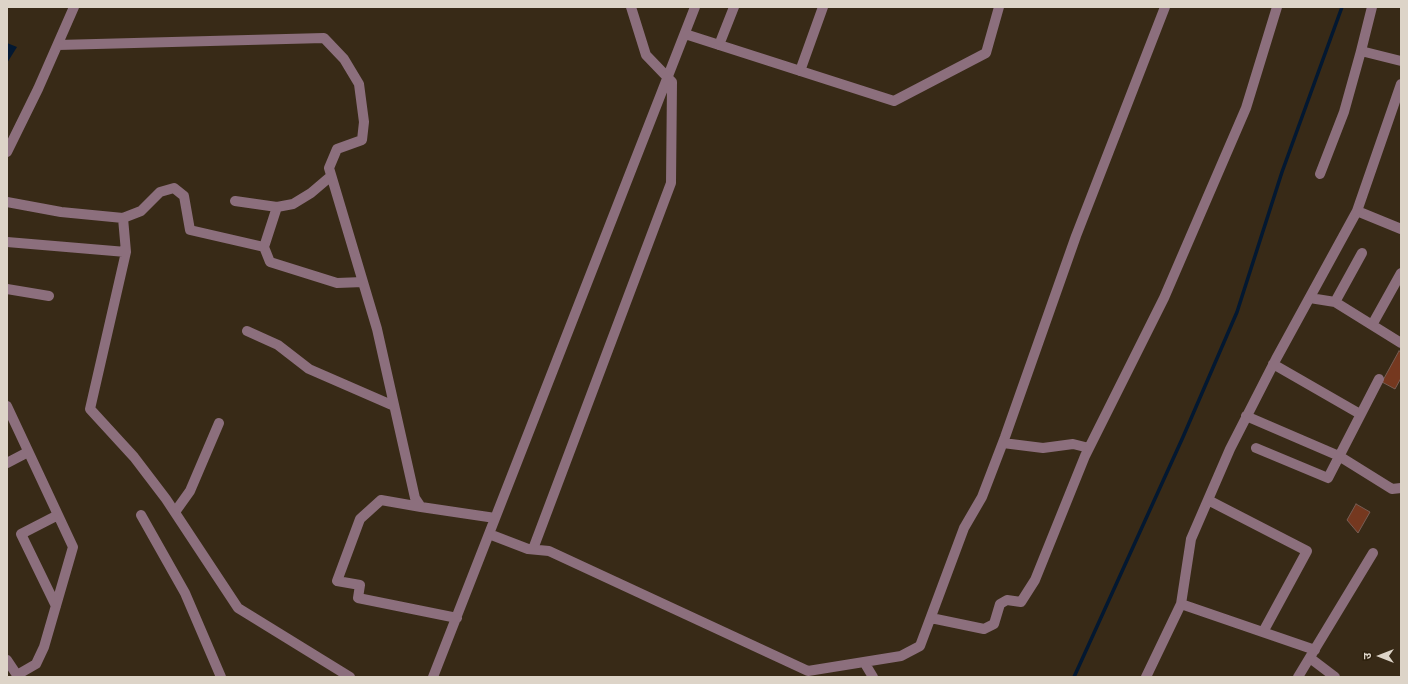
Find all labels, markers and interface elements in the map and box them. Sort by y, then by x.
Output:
north arrow [1360,636,1400,676]
text: उ [1361,653,1374,659]

